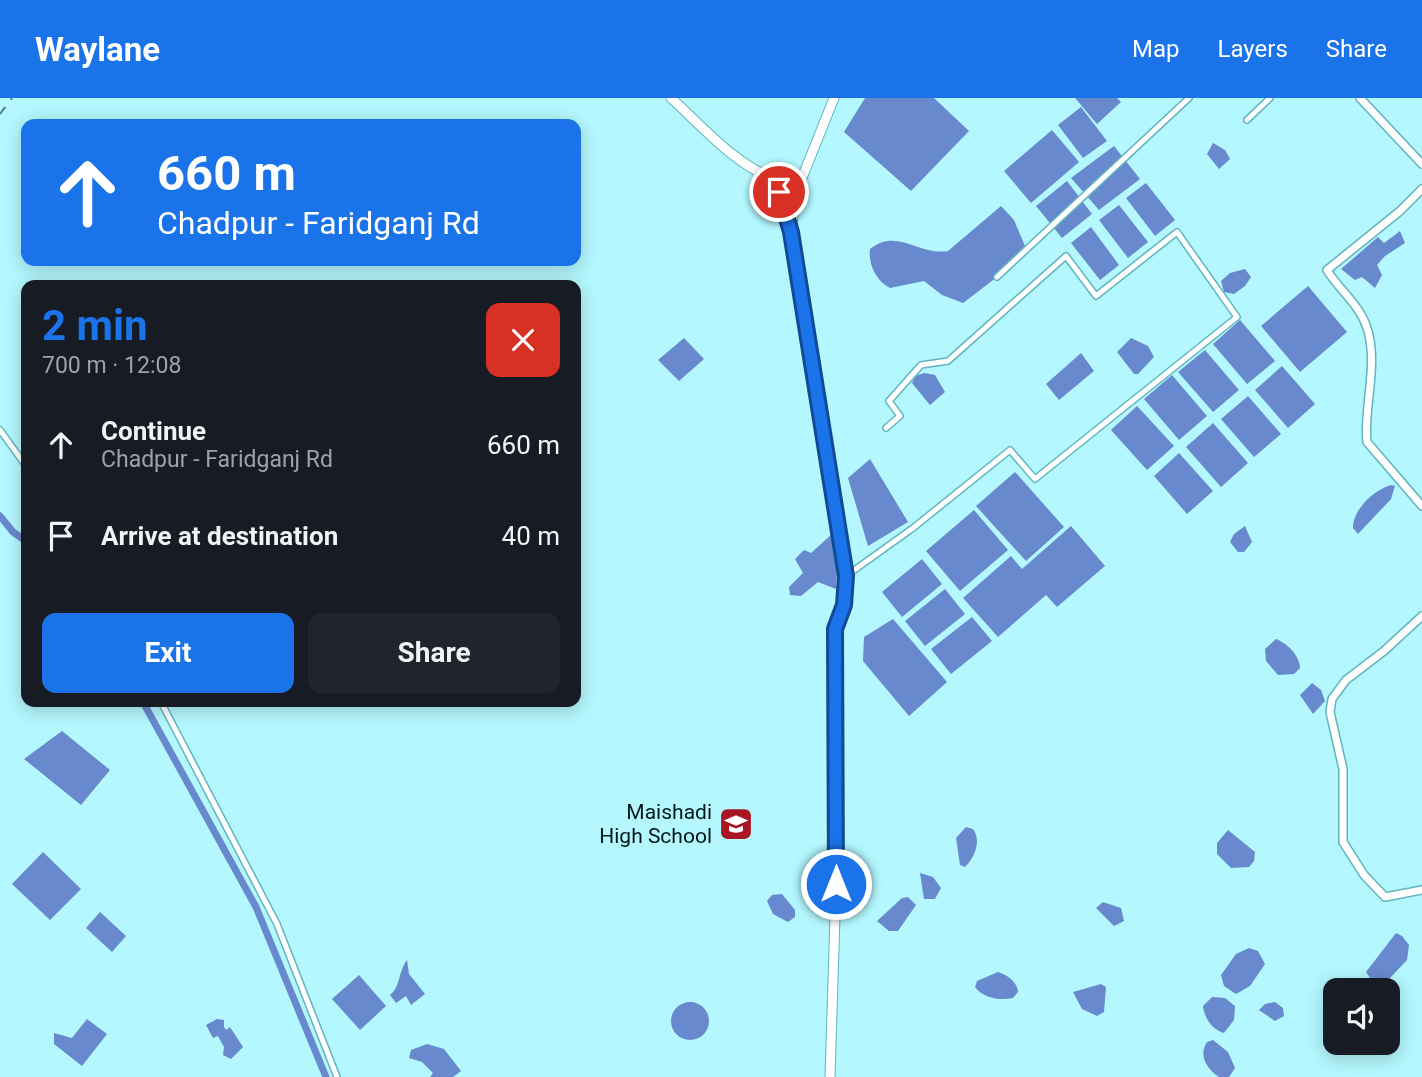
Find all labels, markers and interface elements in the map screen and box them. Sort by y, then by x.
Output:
text: Waylane [35,30,160,69]
text: Map [1132,35,1180,63]
text: Layers [1218,35,1288,63]
text: Share [1326,35,1387,63]
text: 660 m [157,145,296,202]
icon: ahead [42,147,133,238]
pin [749,162,809,222]
icon: arrive [760,173,798,211]
text: Chadpur - Faridganj Rd [157,204,480,242]
text: 2 min [42,301,148,350]
button: close [486,303,560,377]
text: 700 m · 12:08 [42,352,181,379]
text: Continue [101,416,206,446]
icon: ahead [42,426,80,464]
text: 660 m [487,430,560,460]
text: Chadpur - Faridganj Rd [101,446,333,473]
icon: arrive [42,517,80,555]
text: Arrive at destination [101,521,338,551]
text: 40 m [502,521,560,551]
button: Exit [42,613,294,693]
button: Share [308,613,560,693]
place label: Maishadi High School [599,800,712,848]
school or university icon: Maishadi High School [717,805,755,843]
position arrow [799,847,873,921]
map controls [1323,978,1400,1055]
button: sound [1323,978,1400,1055]

